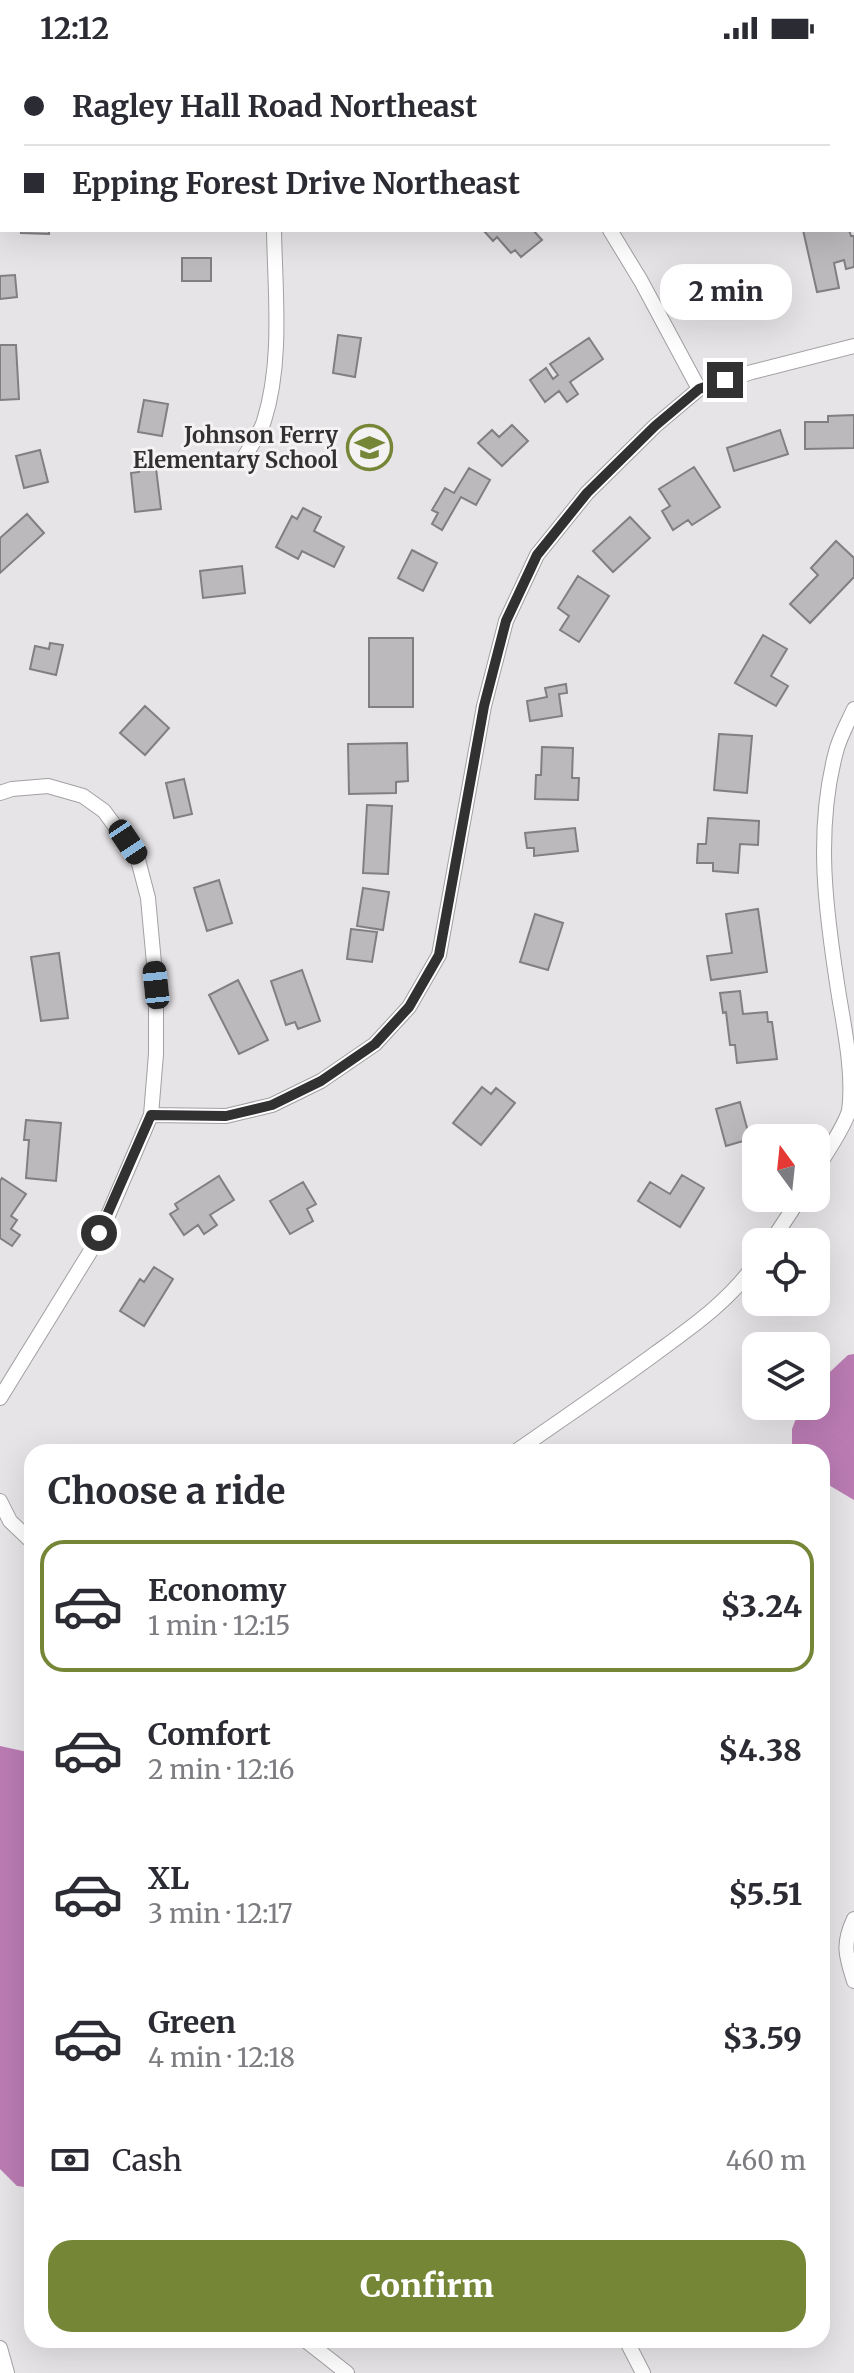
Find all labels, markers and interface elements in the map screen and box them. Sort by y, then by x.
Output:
text: 12:12 [40,9,109,47]
text: Ragley Hall Road Northeast [72,87,477,125]
text: Epping Forest Drive Northeast [72,164,520,202]
callout: 2 min [659,264,791,320]
text: 2 min [689,275,763,308]
route end [707,362,743,398]
place label: Johnson Ferry Elementary School [133,421,339,474]
school or university icon: Johnson Ferry Elementary School [345,424,393,472]
car [105,815,151,869]
car [142,960,170,1010]
north arrow [742,1124,830,1212]
map controls [742,1124,830,1420]
route start [81,1215,117,1251]
button: locate [742,1228,830,1316]
button: layers [742,1332,830,1420]
text: Choose a ride [48,1469,285,1514]
icon: car [52,1570,124,1642]
text: Economy [148,1571,286,1609]
text: $3.24 [721,1587,802,1625]
text: 1 min · 12:15 [148,1609,290,1642]
icon: car [52,1714,124,1786]
text: Comfort [148,1715,271,1753]
text: $4.38 [718,1731,802,1769]
text: 2 min · 12:16 [148,1753,294,1786]
icon: car [52,1858,124,1930]
text: XL [148,1859,189,1897]
text: $5.51 [728,1875,802,1913]
text: 3 min · 12:17 [148,1897,293,1930]
icon: car [52,2002,124,2074]
text: Green [148,2003,236,2041]
text: $3.59 [722,2019,802,2057]
text: 4 min · 12:18 [148,2041,295,2074]
icon: cash [48,2138,92,2182]
text: Cash [112,2141,182,2179]
text: 460 m [726,2144,806,2177]
button: Confirm [48,2240,806,2332]

